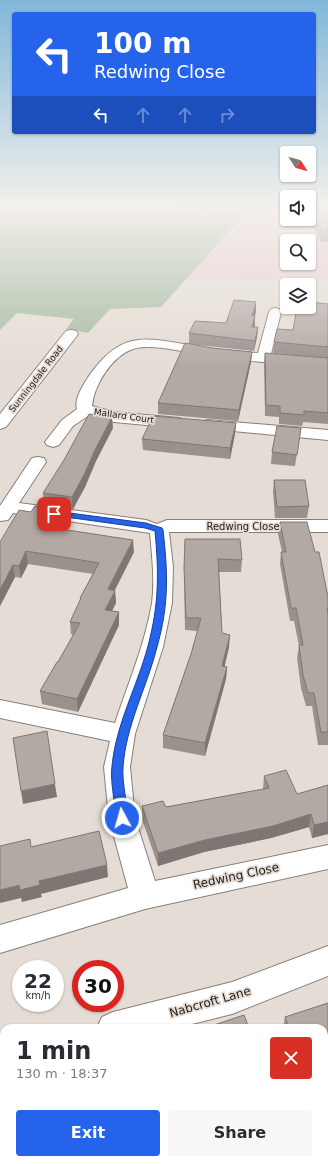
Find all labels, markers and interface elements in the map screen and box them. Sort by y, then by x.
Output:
text: 100 m [94,27,191,60]
icon: left [28,28,80,80]
text: Redwing Close [94,61,226,82]
icon: left [90,104,112,126]
icon: ahead [132,104,154,126]
icon: ahead [174,104,196,126]
icon: right [216,104,238,126]
north arrow [280,146,316,182]
map controls [280,146,316,314]
button: sound [280,190,316,226]
button: search [280,234,316,270]
button: layers [280,278,316,314]
street label: Sunningdale Road [7,344,65,414]
street label: Mallard Court [93,407,155,425]
pin [37,497,71,531]
icon: arrive [43,503,65,525]
street label: Redwing Close [206,521,280,532]
position arrow [101,797,143,839]
street label: Redwing Close [192,860,280,892]
speed limit sign: 30 [72,960,124,1012]
text: 22 [24,969,52,993]
street label: Nabcroft Lane [168,984,252,1020]
text: km/h [25,990,51,1001]
text: 1 min [16,1037,91,1065]
button: close [270,1037,312,1079]
text: 130 m · 18:37 [16,1066,107,1081]
button: Exit [16,1110,160,1156]
button: Share [168,1110,312,1156]

